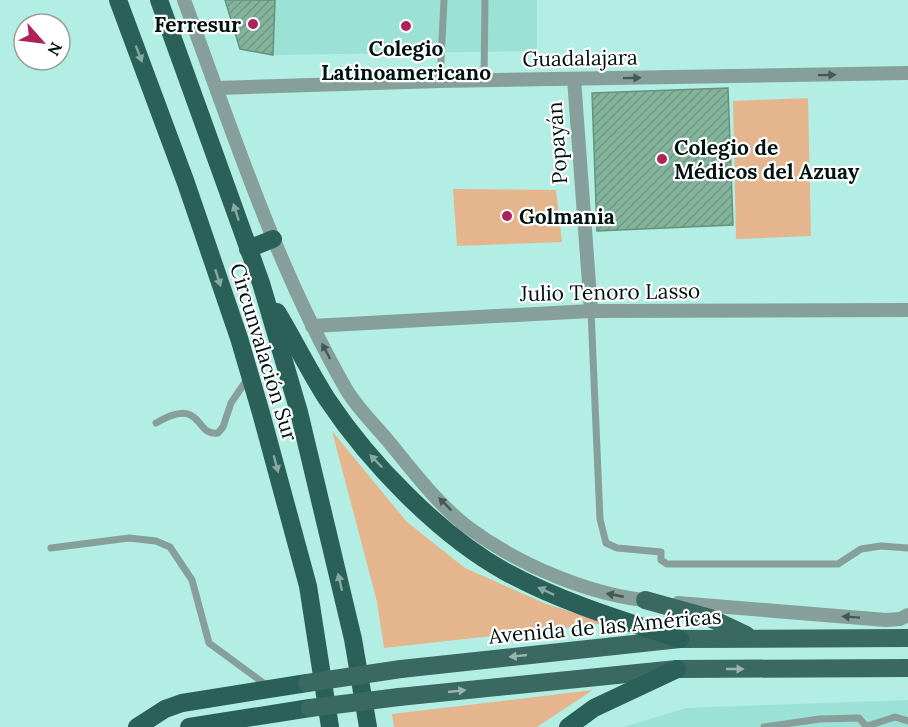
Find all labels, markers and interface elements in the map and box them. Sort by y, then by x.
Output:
place label: Ferresur [154,11,241,38]
north arrow [12,12,72,72]
marker: Ferresur [246,17,260,31]
marker: Colegio Latinoamericano [399,19,413,33]
place label: Colegio Latinoamericano [321,35,491,86]
text: N [44,39,67,59]
street label: Guadalajara [522,43,638,73]
one-way arrow [134,46,144,64]
one-way arrow [817,70,836,80]
one-way arrow [623,73,642,83]
street label: Popayán [541,101,573,185]
place label: Colegio de Médicos del Azuay [674,134,860,185]
marker: Colegio de Médicos del Azuay [655,152,669,166]
one-way arrow [231,203,240,221]
place label: Golmania [519,203,615,230]
marker: Golmania [500,209,514,223]
street label: Circunvalación Sur [224,260,304,444]
one-way arrow [214,269,224,287]
street label: Julio Tenoro Lasso [519,277,700,307]
one-way arrow [321,342,331,359]
one-way arrow [370,454,384,468]
one-way arrow [271,455,281,473]
one-way arrow [438,498,452,512]
one-way arrow [334,573,344,591]
one-way arrow [538,586,555,595]
one-way arrow [605,590,624,599]
street label: Avenida de las Américas [487,602,722,650]
one-way arrow [841,612,860,622]
one-way arrow [508,651,527,661]
one-way arrow [726,664,745,673]
one-way arrow [448,686,467,696]

